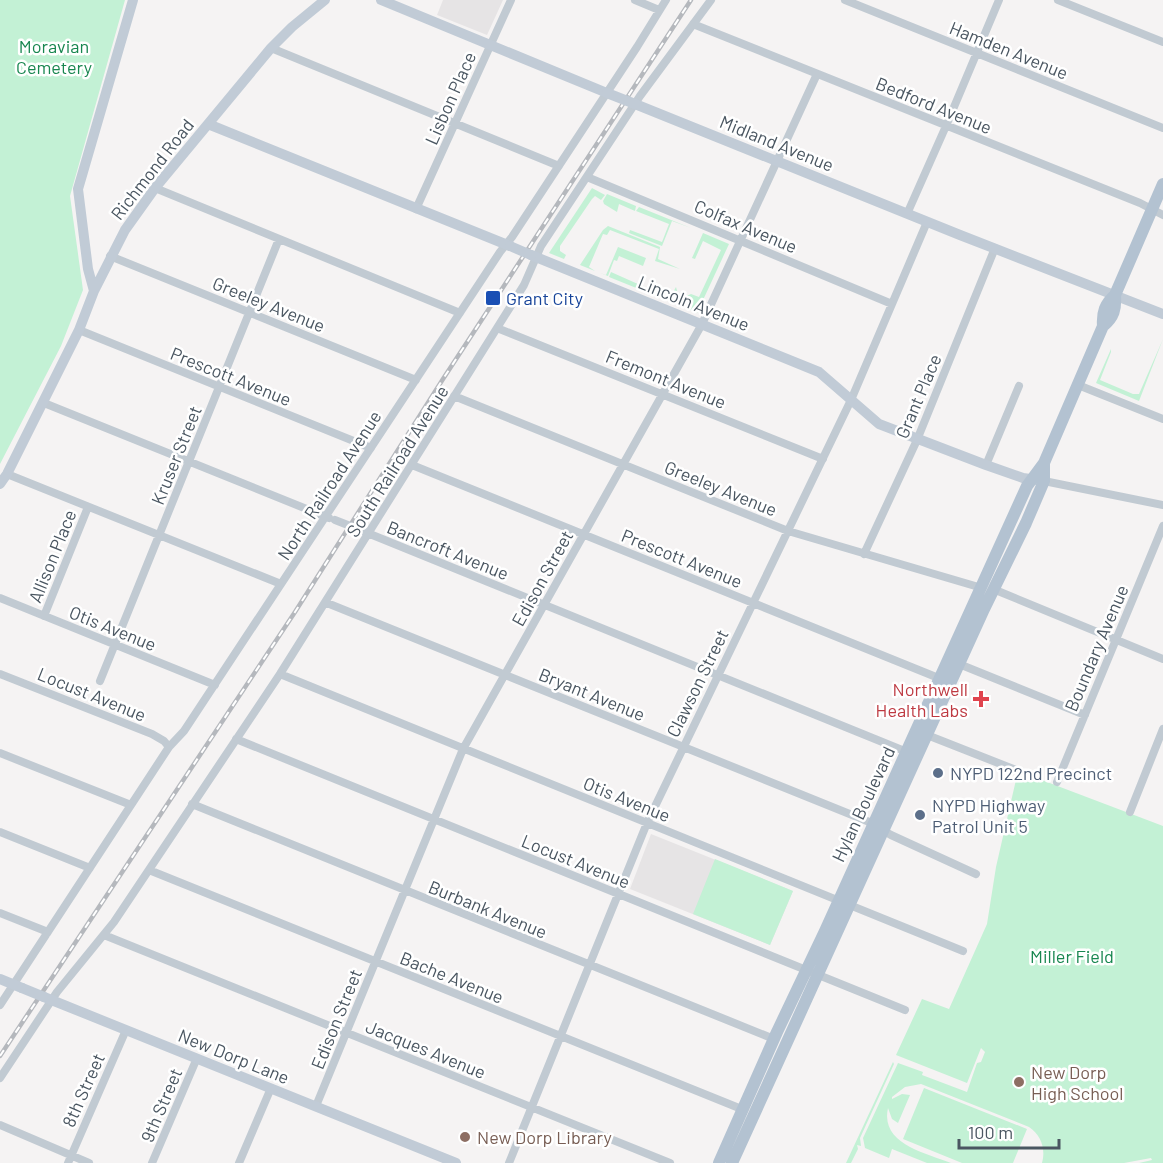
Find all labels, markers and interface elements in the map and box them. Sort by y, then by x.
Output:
street label: Hamden Avenue [947,16,1071,84]
park label: Moravian Cemetery [16,35,92,78]
street label: Lisbon Place [420,48,480,148]
street label: Bedford Avenue [873,72,995,138]
street label: Midland Avenue [717,110,837,176]
street label: Richmond Road [106,114,198,224]
street label: Colfax Avenue [691,194,801,258]
street label: Greeley Avenue [210,271,328,337]
street label: Lincoln Avenue [635,271,753,335]
place label: Grant City [506,287,583,309]
marker: Grant City [484,289,502,307]
street label: Prescott Avenue [167,342,295,410]
street label: Fremont Avenue [603,345,729,413]
street label: Grant Place [890,351,946,441]
street label: South Railroad Avenue [341,381,453,541]
street label: Kruser Street [146,402,206,508]
street label: North Railroad Avenue [272,406,386,564]
street label: Greeley Avenue [662,455,780,521]
street label: Allison Place [23,506,81,606]
street label: Bancroft Avenue [384,516,512,584]
street label: Prescott Avenue [618,524,746,592]
street label: Edison Street [507,526,577,630]
street label: Boundary Avenue [1059,581,1133,715]
street label: Otis Avenue [66,601,160,655]
street label: Clawson Street [661,625,733,741]
street label: Locust Avenue [35,662,149,726]
street label: Bryant Avenue [536,663,648,725]
place label: Northwell Health Labs [876,678,968,721]
marker: Northwell Health Labs [972,690,990,708]
street label: Hylan Boulevard [827,743,899,865]
place label: NYPD 122nd Precinct [950,762,1112,784]
marker: NYPD 122nd Precinct [931,766,945,780]
street label: Otis Avenue [580,772,674,826]
place label: NYPD Highway Patrol Unit 5 [932,794,1045,837]
marker: NYPD Highway Patrol Unit 5 [913,808,927,822]
street label: Locust Avenue [519,829,633,893]
street label: Burbank Avenue [426,875,550,943]
park label: Miller Field [1030,945,1114,967]
street label: Bache Avenue [397,946,507,1008]
street label: Edison Street [306,966,366,1072]
street label: Jacques Avenue [363,1015,489,1083]
street label: New Dorp Lane [175,1024,293,1088]
street label: 8th Street [57,1050,109,1130]
place label: New Dorp High School [1031,1061,1124,1104]
street label: 9th Street [136,1065,186,1145]
marker: New Dorp High School [1012,1075,1026,1089]
scale bar [959,1112,1060,1150]
text: 100 m [968,1121,1013,1143]
place label: New Dorp Library [477,1126,612,1148]
marker: New Dorp Library [458,1130,472,1144]

